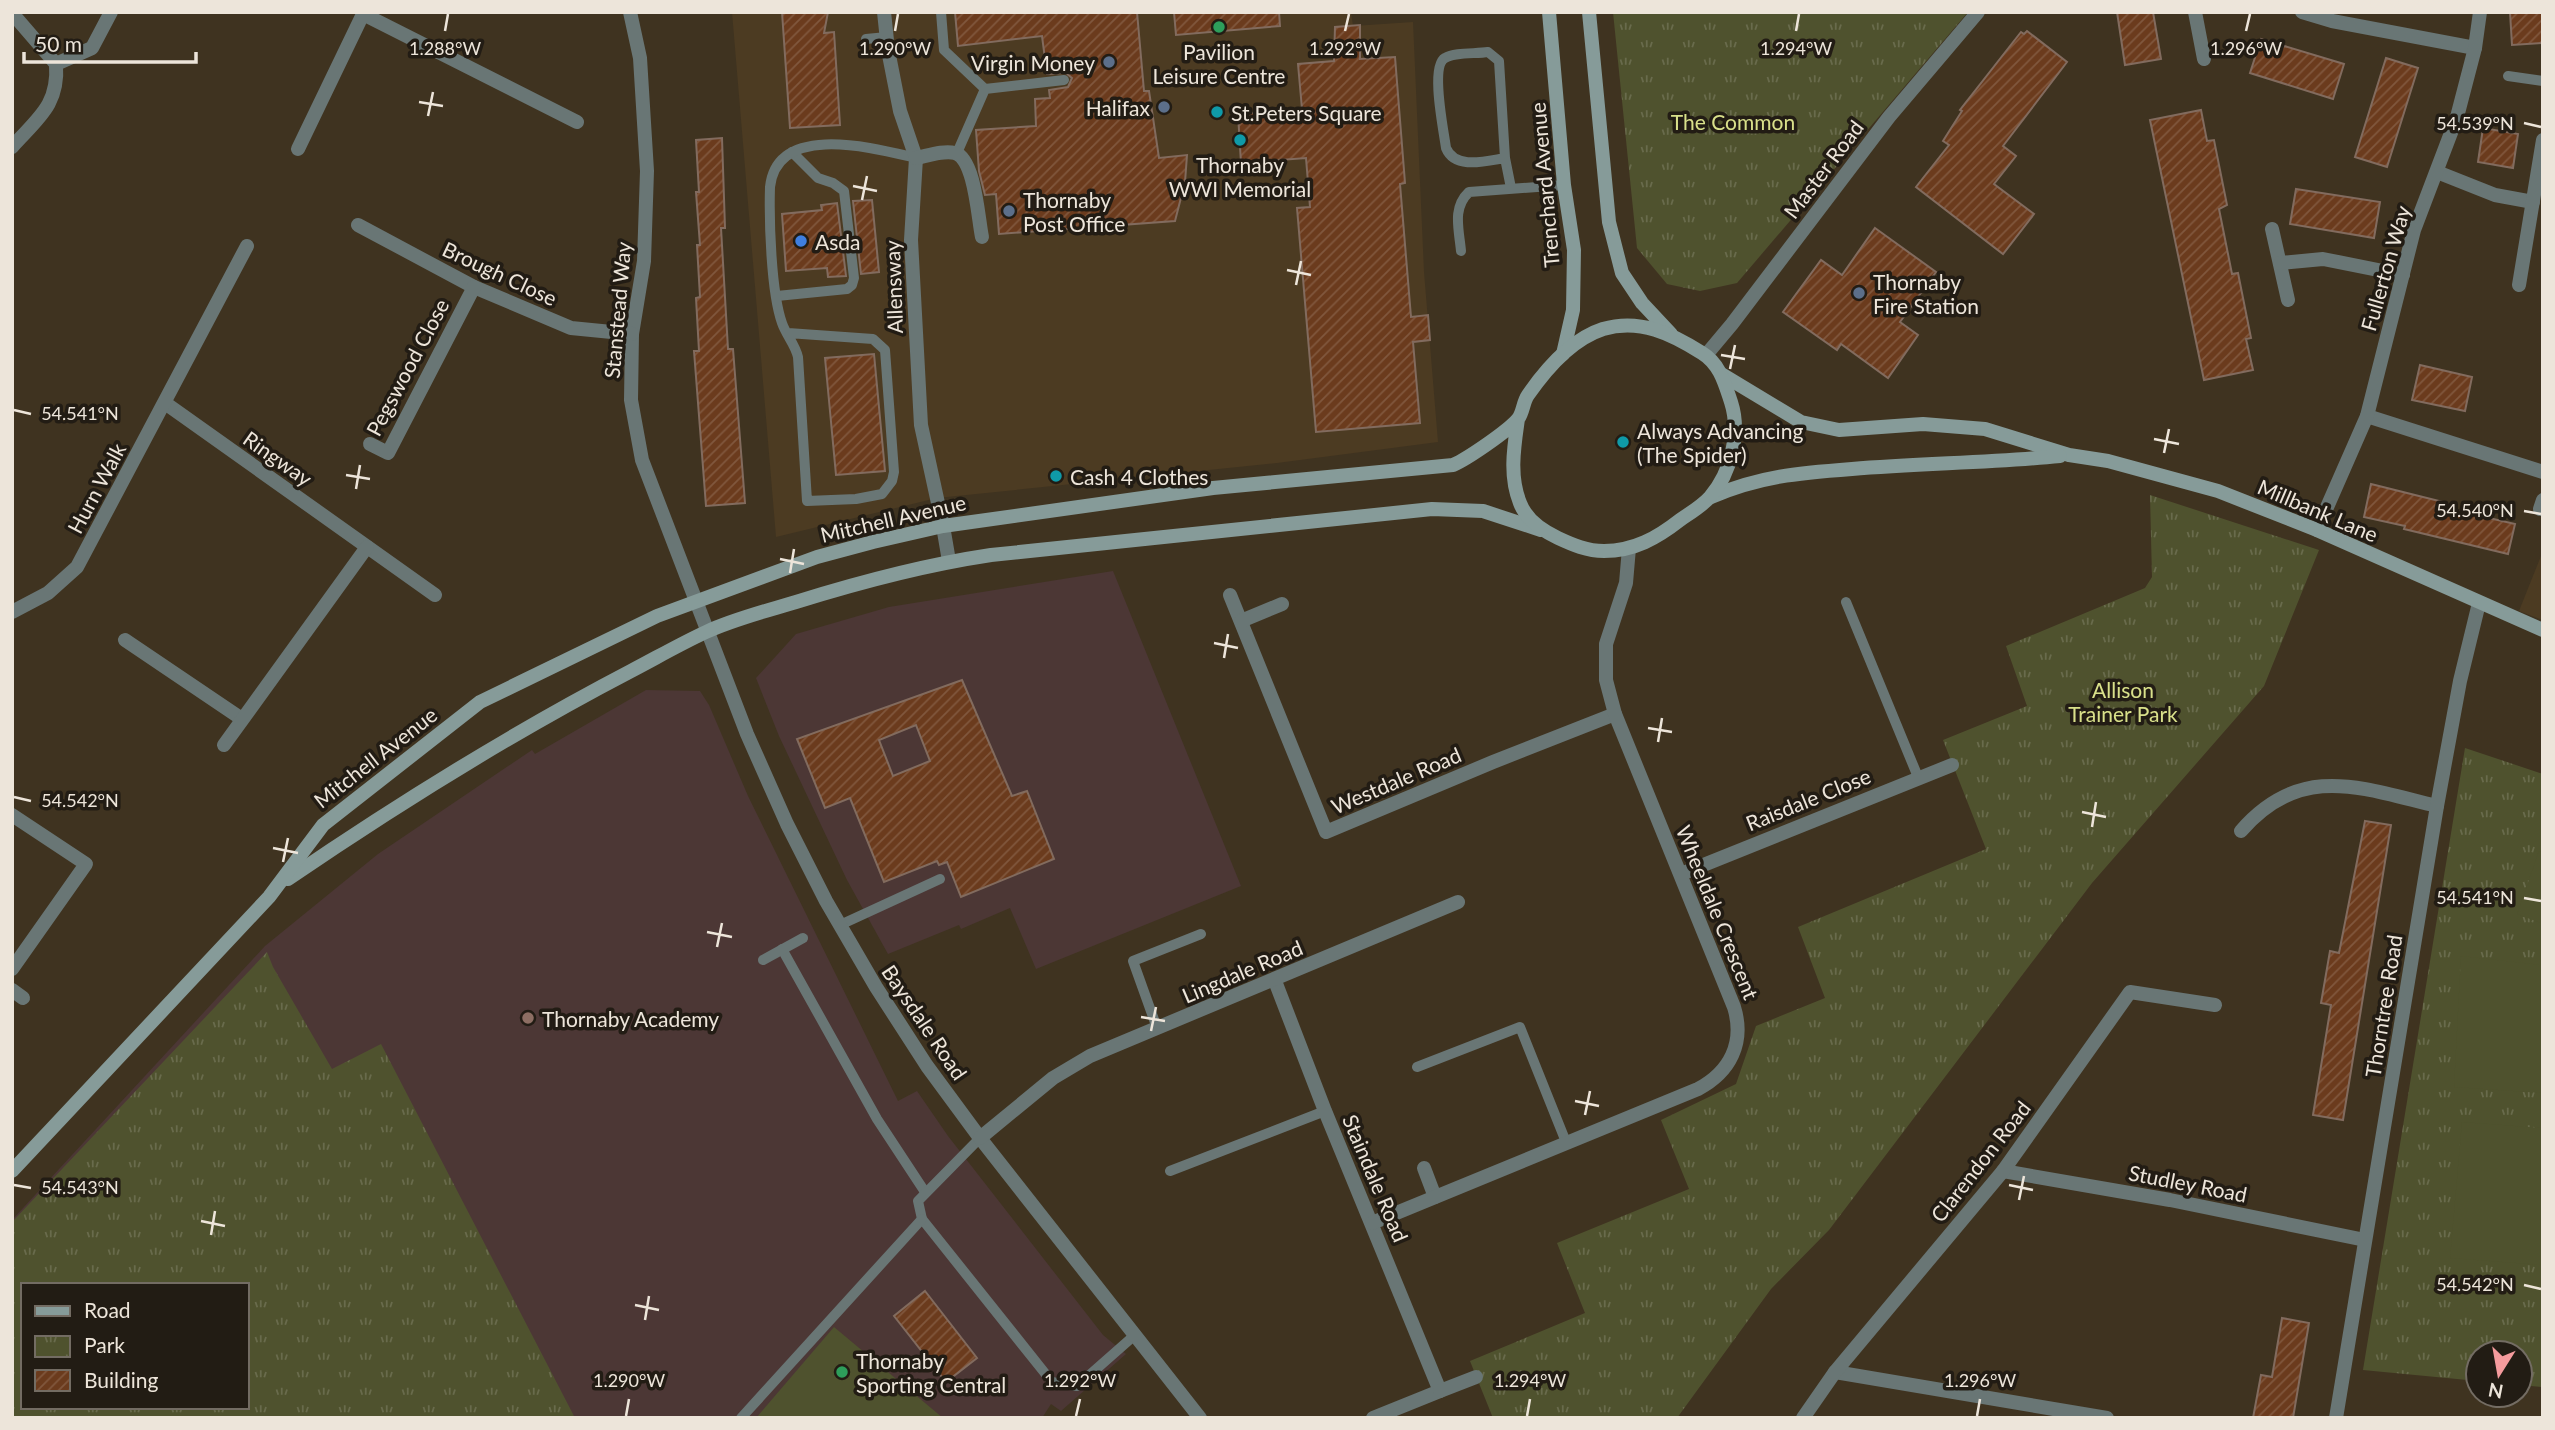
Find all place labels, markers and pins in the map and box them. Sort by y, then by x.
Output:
marker: Pavilion Leisure Centre [1211,19,1227,35]
place label: Pavilion Leisure Centre [1153,39,1285,88]
place label: Virgin Money [971,50,1095,75]
marker: Virgin Money [1101,54,1117,70]
place label: Halifax [1086,95,1151,120]
marker: Halifax [1156,99,1172,115]
place label: St.Peters Square [1231,100,1382,125]
marker: St.Peters Square [1209,104,1225,120]
marker: Thornaby WWI Memorial [1232,132,1248,148]
place label: Thornaby WWI Memorial [1169,152,1311,201]
place label: Thornaby Post Office [1023,187,1125,236]
marker: Thornaby Post Office [1001,203,1017,219]
place label: Asda [815,229,861,254]
marker: Asda [793,233,809,249]
place label: Thornaby Fire Station [1873,269,1979,318]
marker: Thornaby Fire Station [1851,285,1867,301]
place label: Always Advancing (The Spider) [1637,418,1803,467]
marker: Always Advancing (The Spider) [1615,434,1631,450]
place label: Cash 4 Clothes [1070,464,1208,489]
marker: Cash 4 Clothes [1048,468,1064,484]
place label: Thornaby Academy [542,1006,719,1031]
marker: Thornaby Academy [520,1010,536,1026]
place label: Thornaby Sporting Central [856,1348,1006,1397]
marker: Thornaby Sporting Central [834,1364,850,1380]

